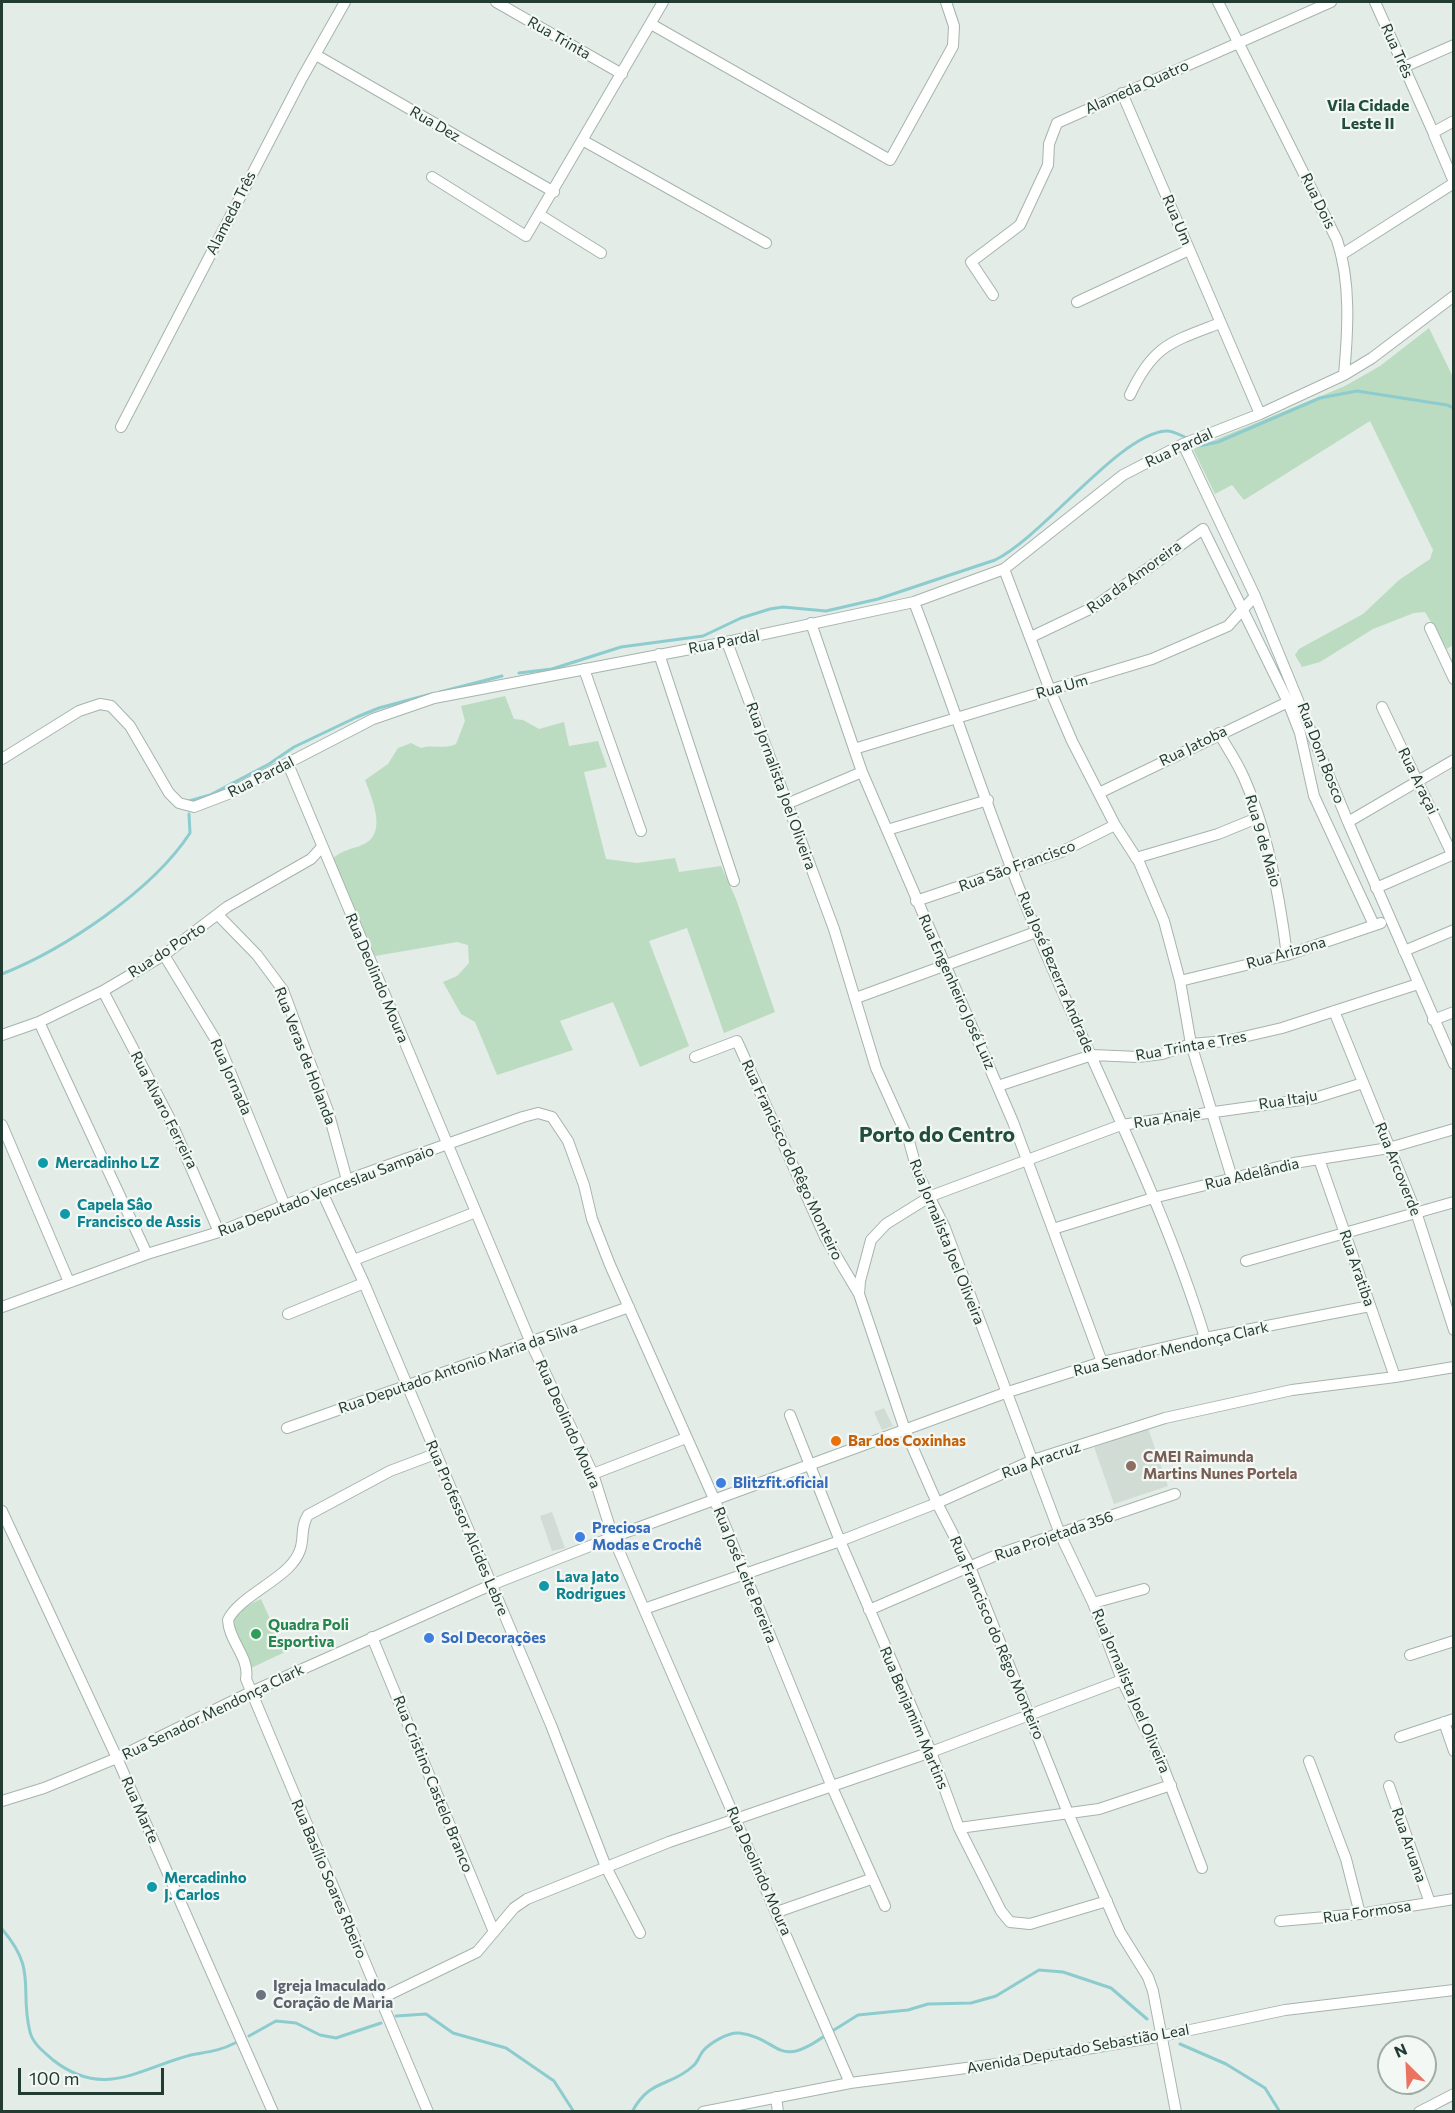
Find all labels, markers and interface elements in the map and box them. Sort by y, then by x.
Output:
street label: Rua Trinta [524,13,594,63]
street label: Rua Três [1377,21,1417,81]
street label: Alameda Quatro [1082,56,1192,118]
district label: Vila Cidade Leste II [1327,96,1409,134]
street label: Rua Dez [406,102,464,146]
street label: Alameda Três [202,168,260,258]
street label: Rua Dois [1297,170,1339,232]
street label: Rua Um [1158,192,1196,248]
street label: Rua Pardal [1142,425,1216,471]
street label: Rua da Amoreira [1083,537,1185,617]
street label: Rua Pardal [687,626,761,658]
street label: Rua Um [1034,671,1090,703]
street label: Rua Jornalista Joel Oliveira [742,700,820,872]
street label: Rua Dom Bosco [1293,700,1349,806]
street label: Rua Jatoba [1156,722,1230,770]
street label: Rua Araçai [1394,745,1442,817]
street label: Rua Pardal [225,753,297,801]
street label: Rua 9 de Maio [1241,793,1285,889]
street label: Rua São Francisco [956,837,1078,895]
street label: Rua José Bezerra Andrade [1014,889,1098,1055]
street label: Rua Deolindo Moura [342,910,412,1046]
street label: Rua Engenheiro José Luiz [915,912,999,1072]
street label: Rua do Porto [125,918,209,982]
street label: Rua Arizona [1244,933,1328,973]
street label: Rua Veras de Holanda [270,985,340,1127]
street label: Rua Trinta e Tres [1134,1027,1248,1065]
street label: Rua Jornada [206,1036,256,1118]
street label: Rua Alvaro Ferreira [127,1048,201,1172]
street label: Rua Francisco do Rêgo Monteiro [738,1057,846,1263]
street label: Rua Itaju [1257,1086,1319,1114]
street label: Rua Anaje [1132,1104,1202,1132]
street label: Rua Arcoverde [1371,1120,1425,1218]
district label: Porto do Centro [859,1122,1015,1148]
street label: Rua Deputado Venceslau Sampaio [215,1141,437,1241]
place label: Mercadinho LZ [55,1154,160,1172]
street label: Rua Adelândia [1203,1154,1301,1194]
marker: Mercadinho LZ [36,1156,50,1170]
street label: Rua Jornalista Joel Oliveira [906,1157,988,1327]
place label: Capela Sâo Francisco de Assis [77,1196,201,1231]
marker: Capela Sâo Francisco de Assis [58,1207,72,1221]
street label: Rua Aratiba [1335,1227,1379,1309]
street label: Rua Deputado Antonio Maria da Silva [336,1318,580,1418]
street label: Rua Senador Mendonça Clark [1072,1318,1270,1380]
street label: Rua Deolindo Moura [531,1357,605,1491]
place label: Bar dos Coxinhas [848,1432,966,1450]
marker: Bar dos Coxinhas [829,1434,843,1448]
street label: Rua Aracruz [999,1437,1083,1483]
street label: Rua Professor Alcides Lebre [422,1438,512,1618]
place label: CMEI Raimunda Martins Nunes Portela [1143,1448,1298,1483]
marker: CMEI Raimunda Martins Nunes Portela [1124,1459,1138,1473]
place label: Blitzfit.oficial [733,1474,828,1492]
marker: Blitzfit.oficial [714,1476,728,1490]
street label: Rua José Leite Pereira [709,1504,781,1646]
street label: Rua Projetada 356 [992,1507,1116,1565]
place label: Preciosa Modas e Crochê [592,1519,702,1554]
marker: Preciosa Modas e Crochê [573,1530,587,1544]
street label: Rua Francisco do Rêgo Monteiro [946,1534,1048,1742]
place label: Lava Jato Rodrigues [556,1568,626,1603]
marker: Lava Jato Rodrigues [537,1579,551,1593]
street label: Rua Jornalista Joel Oliveira [1088,1606,1174,1776]
place label: Quadra Poli Esportiva [268,1616,349,1651]
marker: Quadra Poli Esportiva [249,1627,263,1641]
place label: Sol Decorações [441,1629,546,1647]
marker: Sol Decorações [422,1631,436,1645]
street label: Rua Benjamim Martins [876,1644,952,1792]
street label: Rua Senador Mendonça Clark [119,1660,307,1764]
street label: Rua Cristino Castelo Branco [389,1693,477,1875]
street label: Rua Marte [117,1774,163,1846]
street label: Rua Basílio Soares Rbeiro [287,1797,371,1961]
street label: Rua Deolindo Moura [722,1804,796,1938]
street label: Rua Aruana [1388,1805,1430,1885]
place label: Mercadinho J. Carlos [164,1869,247,1904]
marker: Mercadinho J. Carlos [145,1880,159,1894]
street label: Rua Formosa [1322,1897,1412,1927]
place label: Igreja Imaculado Coração de Maria [273,1977,393,2012]
marker: Igreja Imaculado Coração de Maria [254,1988,268,2002]
street label: Avenida Deputado Sebastião Leal [965,2021,1191,2077]
north arrow [1377,2035,1437,2095]
text: N [1391,2039,1410,2061]
scale bar [21,2056,166,2094]
text: 100 m [29,2067,79,2089]

